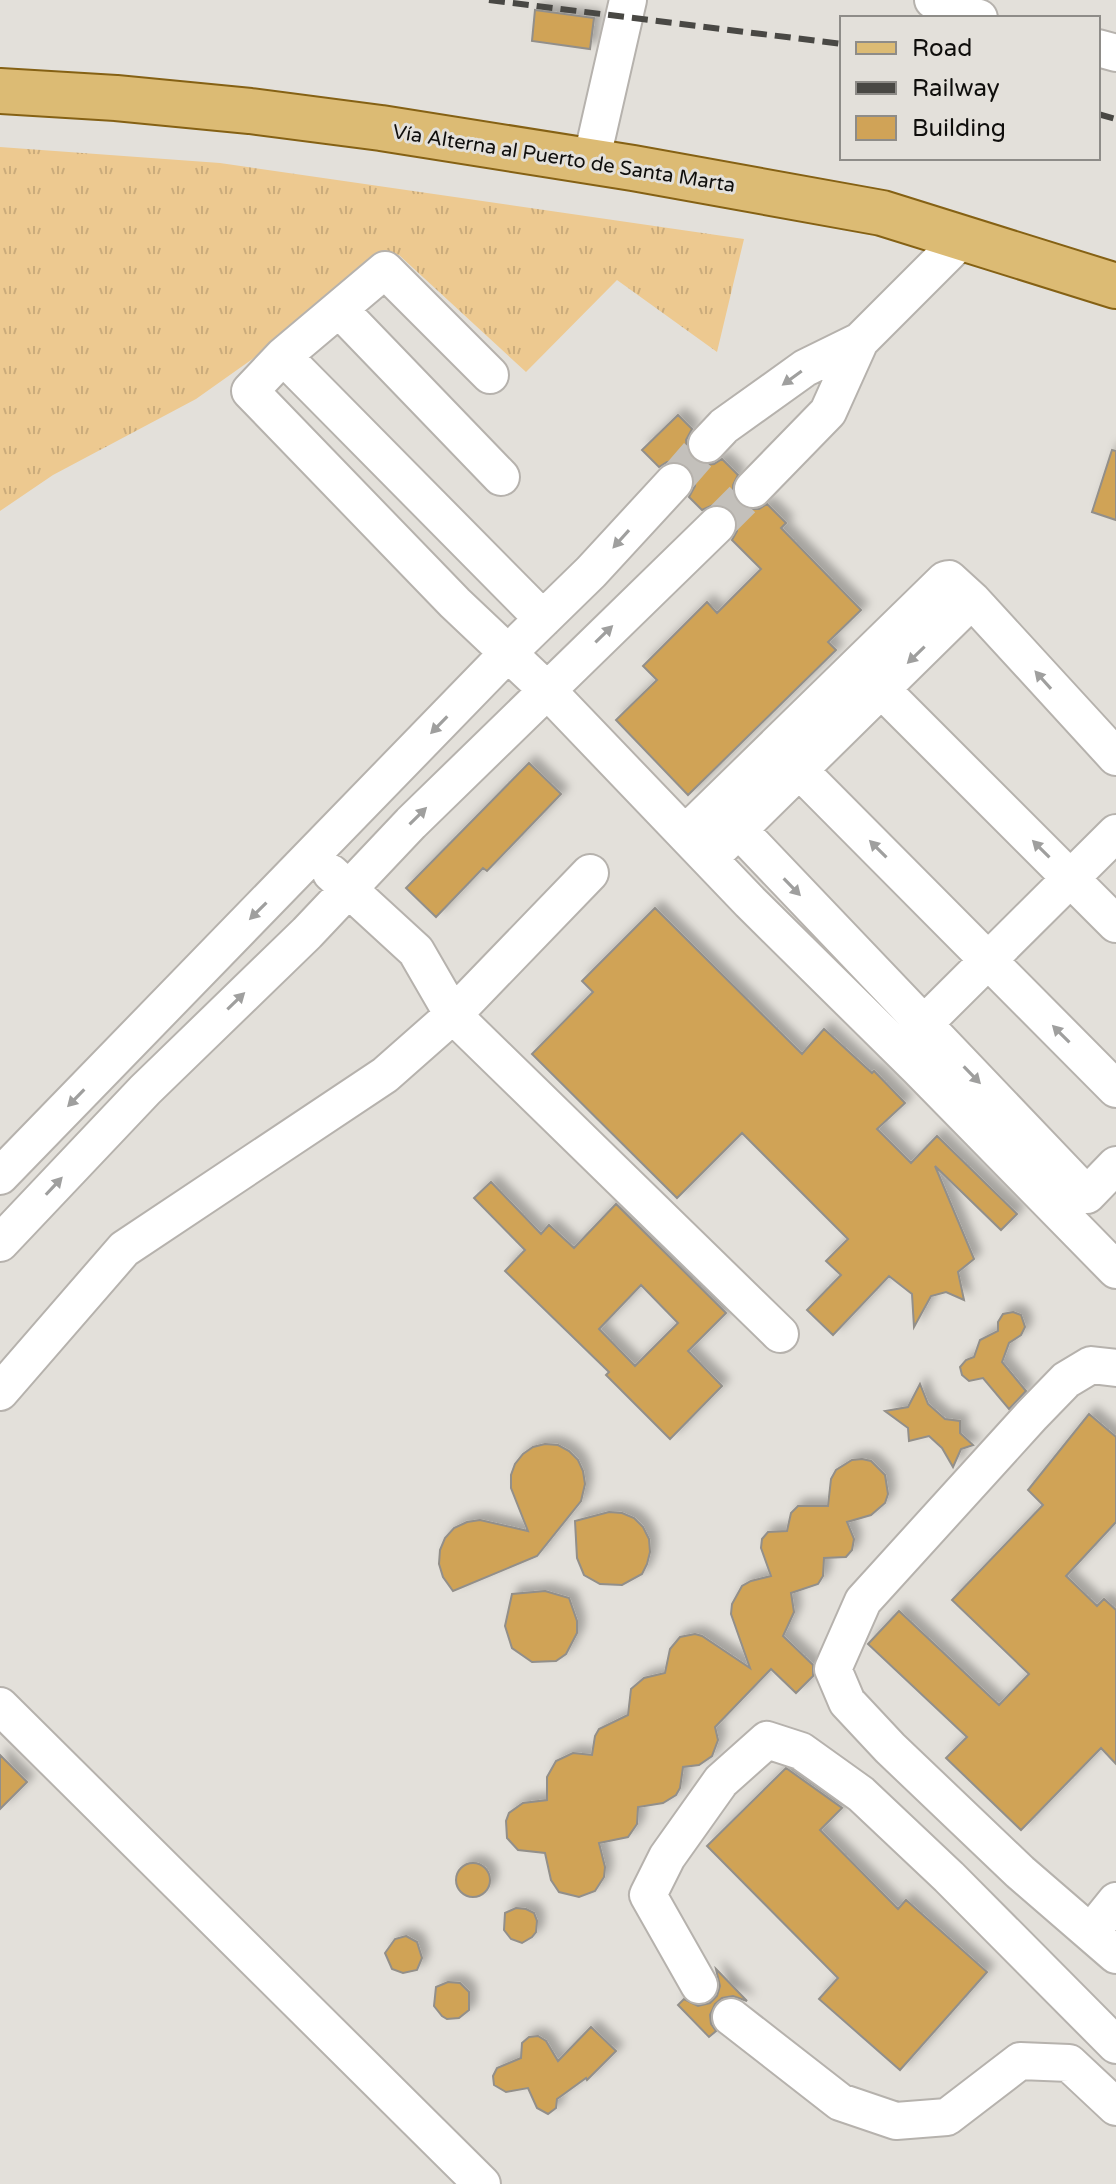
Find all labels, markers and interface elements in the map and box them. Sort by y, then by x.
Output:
legend [840,16,1100,160]
text: Road [912,34,972,63]
text: Railway [912,74,1000,103]
text: Building [912,114,1006,143]
street label: Vía Alterna al Puerto de Santa Marta [391,120,737,198]
one-way arrow [781,369,802,385]
one-way arrow [612,529,630,548]
one-way arrow [594,625,613,644]
one-way arrow [907,645,926,664]
one-way arrow [1035,671,1053,690]
one-way arrow [430,715,449,734]
one-way arrow [409,807,427,826]
one-way arrow [869,840,888,859]
one-way arrow [1032,840,1051,859]
one-way arrow [783,877,801,896]
one-way arrow [249,901,267,920]
one-way arrow [226,992,245,1011]
one-way arrow [1052,1025,1071,1044]
one-way arrow [962,1065,981,1084]
one-way arrow [68,1088,86,1107]
one-way arrow [44,1177,62,1196]

